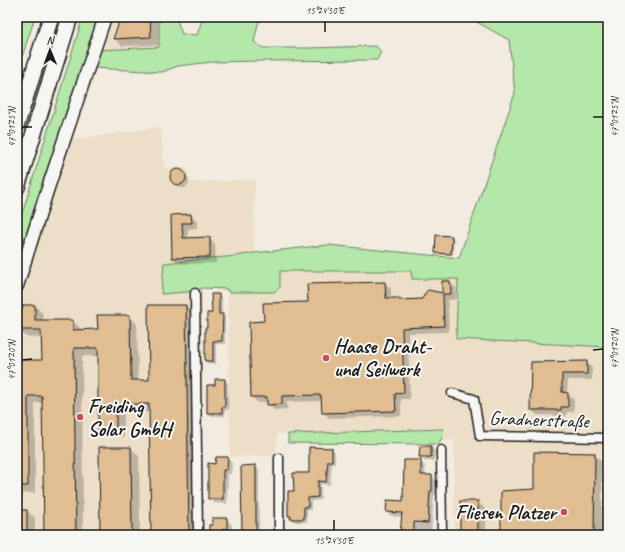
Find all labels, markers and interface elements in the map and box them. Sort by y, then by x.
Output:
text: 15°24'50"E [306,4,346,17]
north arrow [30,30,70,70]
text: N [46,33,56,47]
text: 47°01'25"N [608,95,621,137]
text: 47°01'25"N [5,105,18,147]
text: 47°01'20"N [608,327,621,369]
place label: Haase Draht- und Seilwerk [334,334,433,382]
text: 47°01'20"N [5,338,18,380]
marker: Haase Draht- und Seilwerk [321,353,331,363]
place label: Freiding Solar GmbH [88,394,174,442]
street label: Gradnerstraße [489,405,591,434]
marker: Freiding Solar GmbH [75,412,85,422]
place label: Fliesen Platzer [456,500,559,525]
marker: Fliesen Platzer [559,507,569,517]
text: 15°24'50"E [315,534,355,547]

